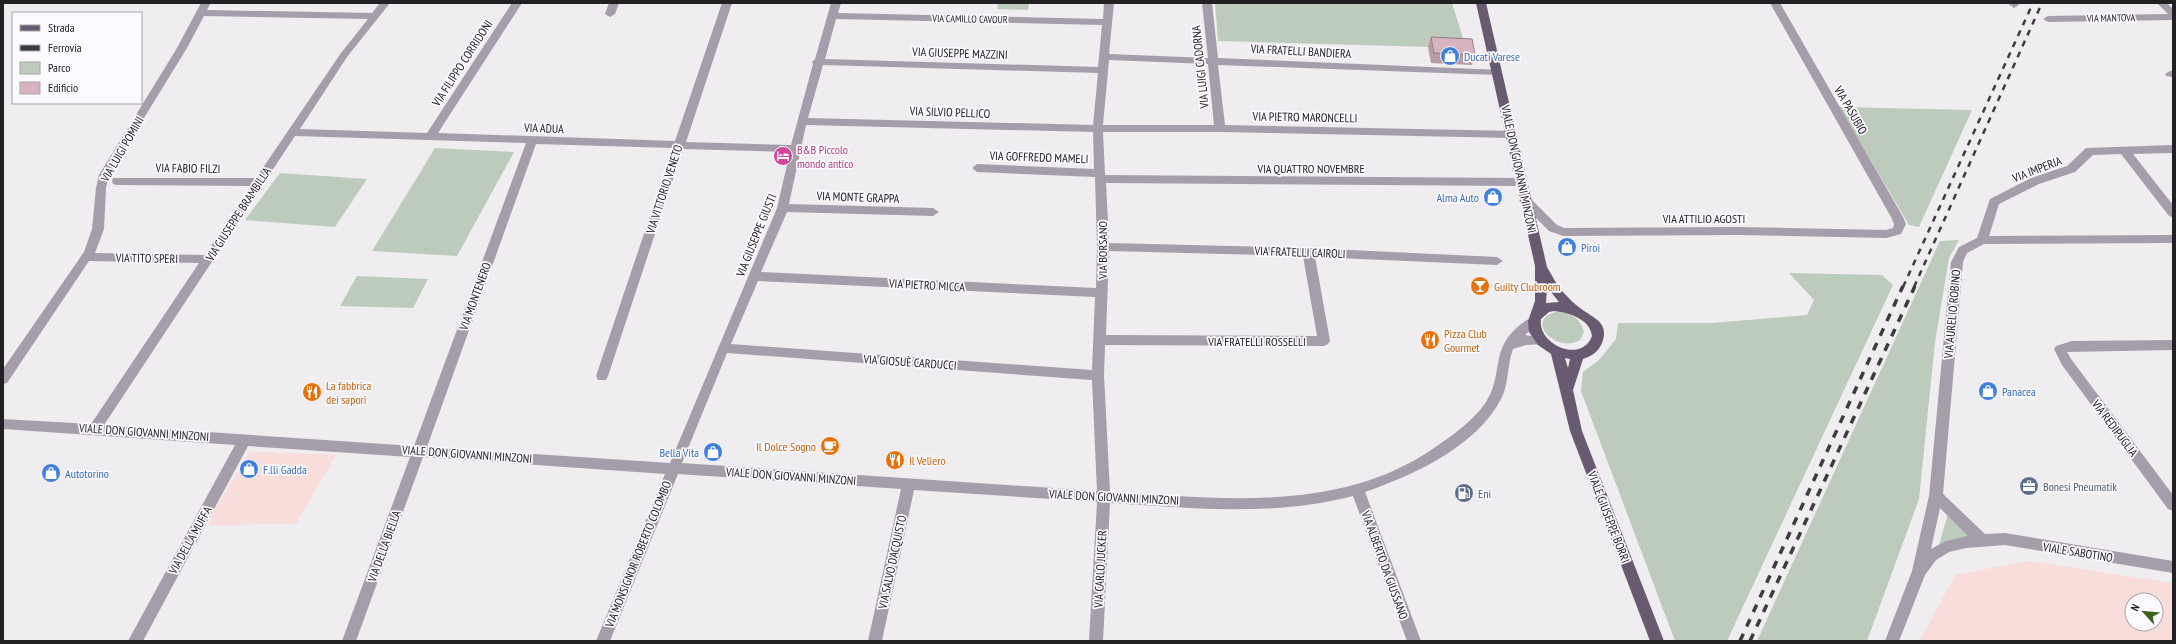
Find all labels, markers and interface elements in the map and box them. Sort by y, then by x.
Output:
street label: VIA MANTOVA [2086,11,2136,25]
legend [12,12,142,104]
street label: VIA CAMILLO CAVOUR [931,12,1008,26]
street label: VIA FILIPPO CORRIDONI [428,17,495,110]
text: Strada [48,20,75,35]
street label: VIA LUIGI CADORNA [1188,25,1212,110]
text: Ferrovia [48,40,82,55]
street label: VIA FRATELLI BANDIERA [1249,41,1352,61]
street label: VIA GIUSEPPE MAZZINI [911,44,1008,62]
shop icon: Ducati Varese [1439,45,1461,67]
place label: Ducati Varese [1464,49,1520,64]
text: Parco [48,60,70,75]
text: Edificio [48,80,78,95]
street label: VIA PASUBIO [1831,82,1871,137]
street label: VIA SILVIO PELLICO [908,103,991,121]
street label: VIALE DON GIOVANNI MINZONI [1498,103,1540,234]
street label: VIA PIETRO MARONCELLI [1252,109,1357,125]
street label: VIA LUIGI POMINI [97,114,147,185]
street label: VIA ADUA [523,120,564,136]
street label: VIA VITTORIO VENETO [642,142,686,236]
place label: B&B Piccolo mondo antico [797,142,853,171]
hotel icon: B&B Piccolo mondo antico [772,145,794,167]
street label: VIA GOFFREDO MAMELI [988,148,1089,166]
street label: VIA IMPERIA [2009,153,2064,186]
street label: VIA FABIO FILZI [155,160,220,176]
street label: VIA QUATTRO NOVEMBRE [1256,161,1365,176]
street label: VIA GIUSEPPE BRAMBILLA [202,164,274,264]
shop icon: Alma Auto [1482,186,1504,208]
street label: VIA MONTE GRAPPA [815,188,900,206]
place label: Alma Auto [1436,190,1479,205]
street label: VIA GIUSEPPE GIUSTI [732,191,779,280]
street label: VIA ATTILIO AGOSTI [1662,211,1745,226]
street label: VIA BORSANO [1095,221,1110,280]
shop icon: Piroi [1556,236,1578,258]
place label: Piroi [1581,240,1600,255]
street label: VIA FRATELLI CAIROLI [1253,243,1346,261]
street label: VIA TITO SPERI [115,250,178,266]
street label: VIA MONTENERO [455,260,494,333]
street label: VIA AURELIO ROBINO [1941,269,1963,360]
street label: VIA PIETRO MICCA [888,275,966,294]
bar icon: Guilty Clubroom [1469,275,1491,297]
place label: Guilty Clubroom [1494,279,1561,294]
place label: Pizza Club Gourmet [1444,326,1487,355]
restaurant icon: Pizza Club Gourmet [1419,329,1441,351]
street label: VIA FRATELLI ROSSELLI [1207,334,1306,349]
street label: VIA GIOSUÈ CARDUCCI [862,351,957,373]
place label: La fabbrica dei sapori [326,378,372,407]
shop icon: Panacea [1977,380,1999,402]
restaurant icon: La fabbrica dei sapori [301,381,323,403]
place label: Panacea [2002,384,2036,399]
street label: VIA REDIPUGLIA [2088,396,2141,460]
street label: VIALE DON GIOVANNI MINZONI [77,420,210,444]
cafe icon: Il Dolce Sogno [819,435,841,457]
place label: Il Dolce Sogno [756,439,816,454]
shop icon: Bella Vita [702,441,724,463]
street label: VIALE DON GIOVANNI MINZONI [400,442,533,466]
place label: Bella Vita [659,445,699,460]
restaurant icon: Il Veliero [884,449,906,471]
place label: Il Veliero [909,453,946,468]
shop icon: F.lli Gadda [238,458,260,480]
shop icon: Autotorino [40,462,62,484]
place label: F.lli Gadda [263,462,307,477]
street label: VIALE DON GIOVANNI MINZONI [724,464,857,488]
place label: Autotorino [65,466,109,481]
street label: VIALE GIUSEPPE BORRI [1584,468,1633,565]
office icon: Bonesi Pneumatik [2018,475,2040,497]
street label: VIA MONSIGNOR ROBERTO COLOMBO [601,478,674,630]
place label: Bonesi Pneumatik [2043,479,2117,494]
fuel station icon: Eni [1453,482,1475,504]
street label: VIALE DON GIOVANNI MINZONI [1047,486,1180,508]
place label: Eni [1478,486,1491,501]
street label: VIA DELLA MUFFA [165,503,215,577]
street label: VIA DELLA BIELLA [364,508,404,585]
street label: VIA ALBERTO DA GIUSSANO [1358,508,1412,622]
street label: VIA SALVO D'ACQUISTO [875,513,909,611]
street label: VIA CARLO JUCKER [1090,530,1110,609]
street label: VIALE SABOTINO [2041,539,2114,565]
north arrow [2124,592,2164,632]
text: N [2128,602,2143,613]

